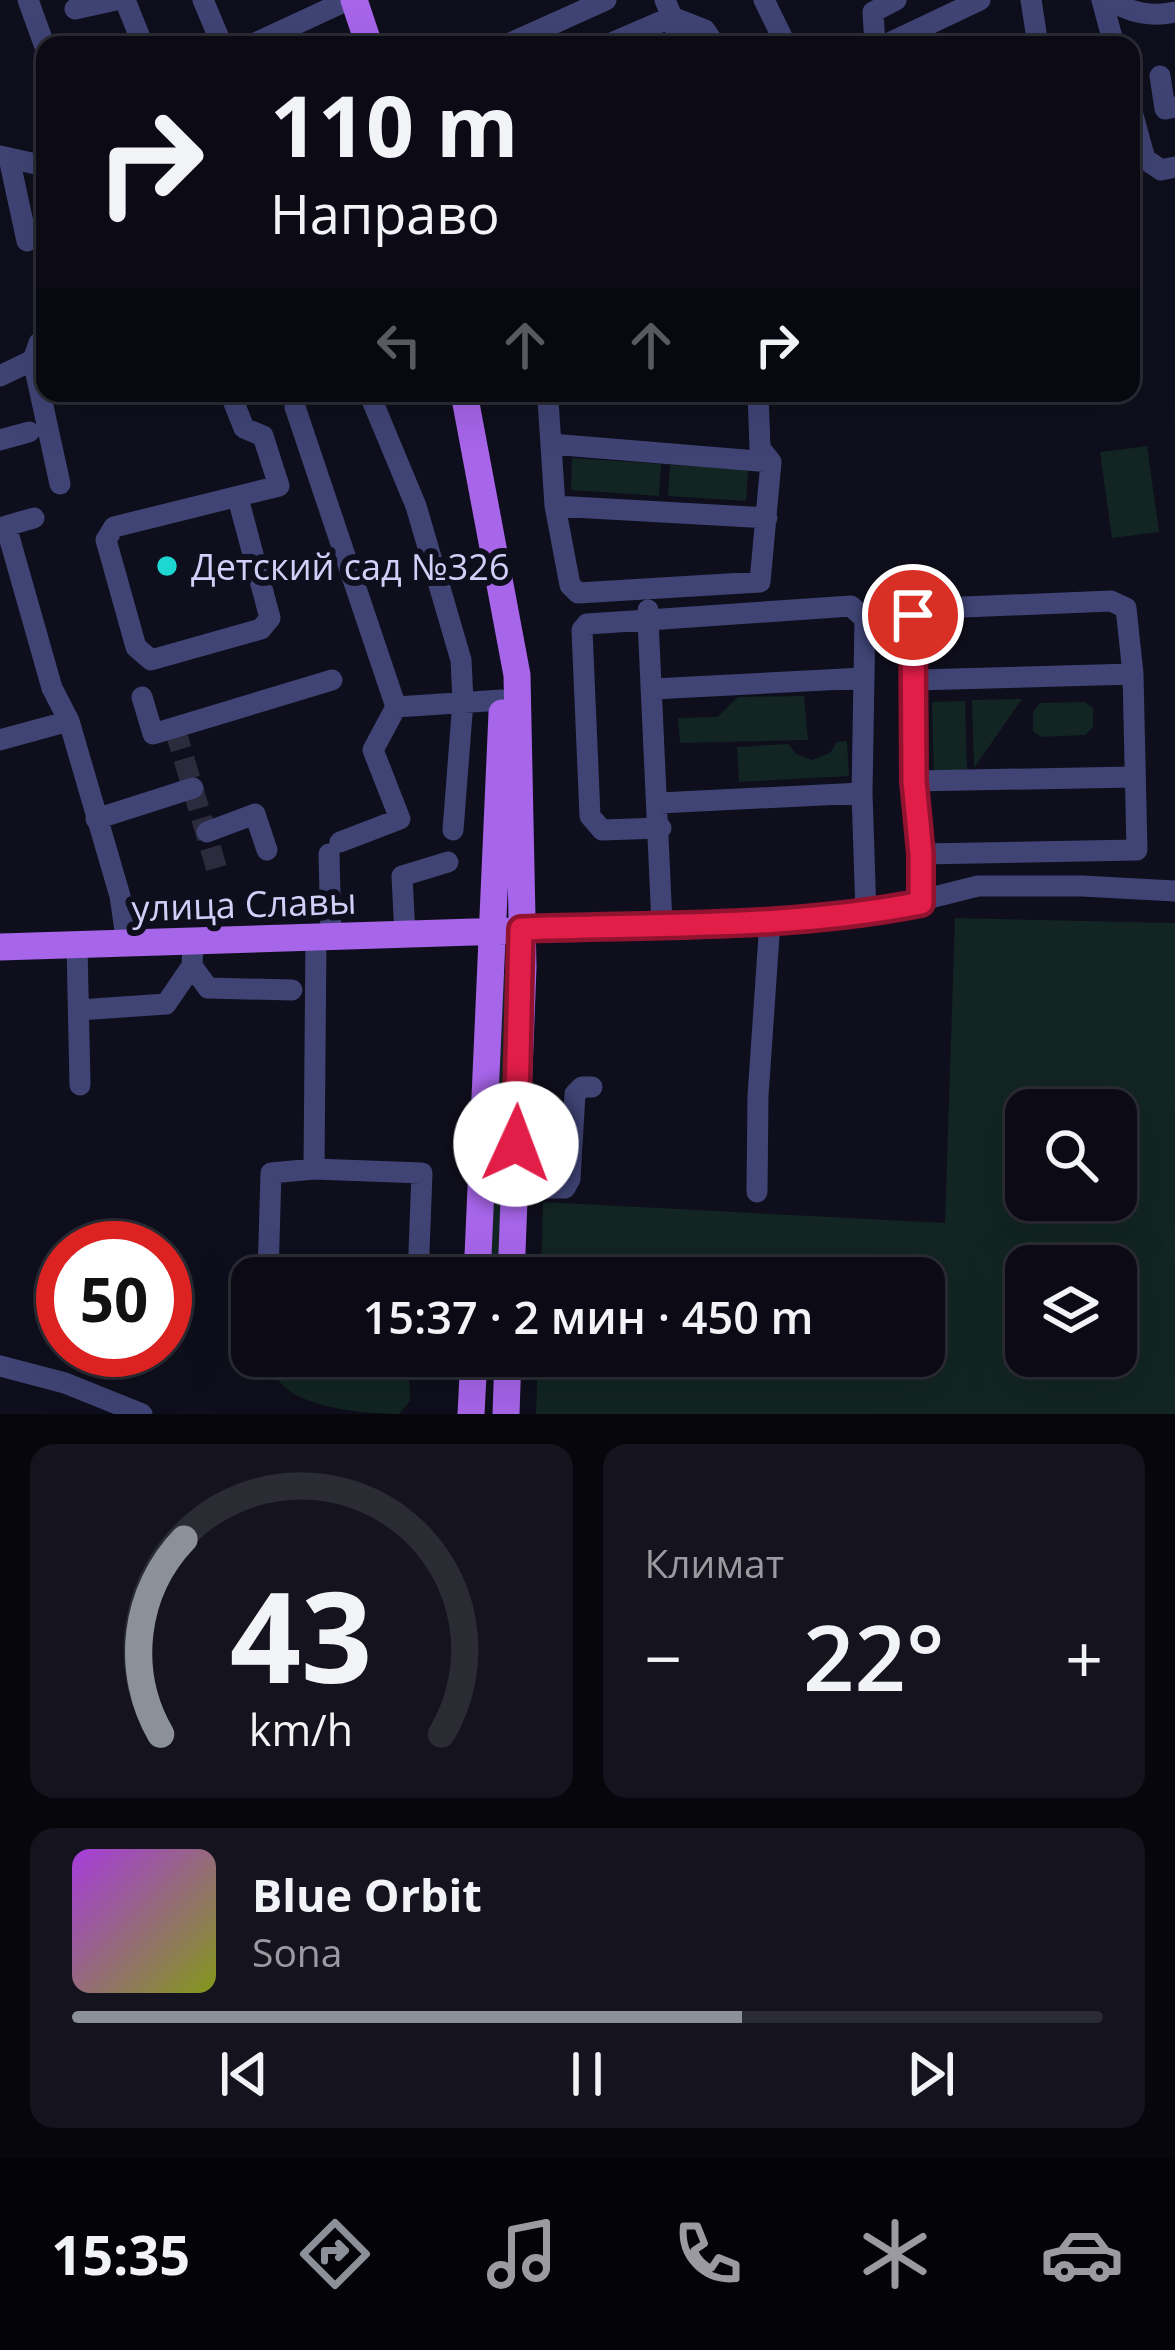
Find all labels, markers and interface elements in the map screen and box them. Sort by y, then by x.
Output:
text: 110 m [270,67,518,182]
icon: right [72,84,228,240]
text: Направо [270,176,500,250]
icon: left [366,312,432,378]
icon: ahead [492,312,558,378]
icon: ahead [618,312,684,378]
icon: right [744,312,810,378]
place label: Детский сад №326 [191,542,509,591]
marker: Детский сад №326 [154,553,180,579]
pin [862,564,964,666]
icon: arrive [880,582,946,648]
street label: улица Славы [131,876,357,932]
position arrow [453,1081,579,1207]
map controls [1005,1089,1137,1377]
button: search [1005,1089,1137,1221]
speed limit sign: 50 [36,1221,192,1377]
button: layers [1005,1245,1137,1377]
text: 15:37 · 2 мин · 450 m [362,1286,814,1347]
text: Климат [645,1536,784,1589]
text: 43 [230,1550,373,1720]
text: 22° [803,1595,944,1717]
text: − [645,1612,682,1702]
text: + [1065,1612,1103,1702]
text: km/h [249,1700,353,1759]
text: Blue Orbit [252,1864,482,1925]
text: Sona [252,1925,342,1978]
icon: previous [211,2041,277,2107]
icon: pause [554,2041,620,2107]
icon: next [898,2041,964,2107]
icon: directions [293,2212,377,2296]
icon: music [480,2212,564,2296]
icon: phone [666,2212,750,2296]
icon: climate [853,2212,937,2296]
icon: car [1040,2212,1124,2296]
text: 15:35 [51,2217,190,2291]

